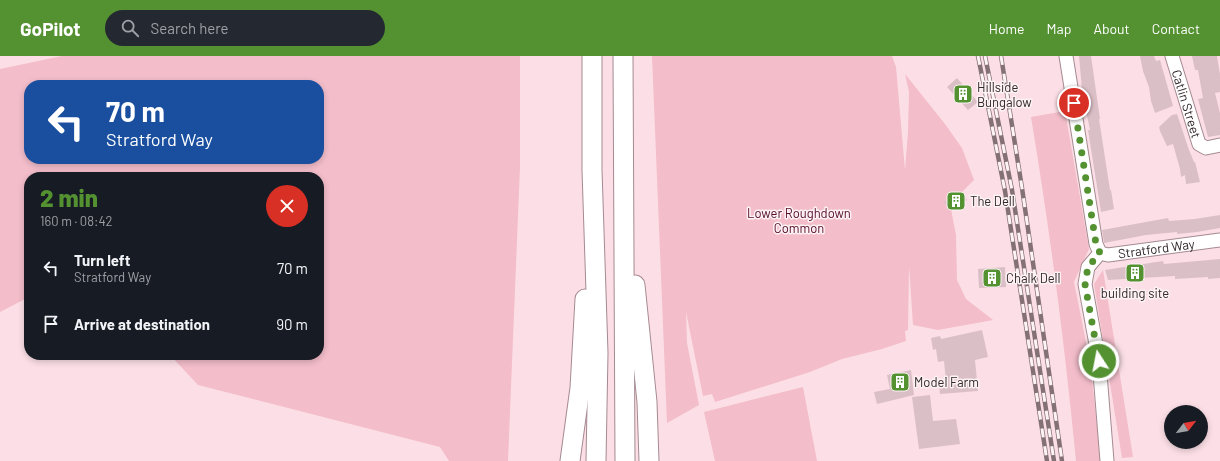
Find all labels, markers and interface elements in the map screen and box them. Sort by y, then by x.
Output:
search box [105,10,385,46]
text: GoPilot [20,17,81,40]
icon: search [119,17,141,39]
text: Search here [151,19,229,37]
text: Home [989,20,1025,37]
text: Map [1047,20,1071,37]
text: About [1093,20,1130,37]
text: Contact [1152,20,1200,37]
street label: Catlin Street [1169,68,1205,140]
place label: Hillside Bungalow [977,79,1032,110]
building icon: Hillside Bungalow [952,83,974,105]
pin [1057,86,1091,120]
icon: arrive [1063,92,1085,114]
text: 70 m [106,94,165,128]
icon: left [40,96,92,148]
text: Stratford Way [106,128,213,150]
text: 2 min [40,183,98,212]
button: close [266,185,308,227]
building icon: The Dell [945,190,967,212]
place label: The Dell [970,193,1015,209]
park label: Lower Roughdown Common [747,205,851,236]
text: 160 m · 08:42 [40,213,113,229]
street label: Stratford Way [1117,235,1196,262]
text: Turn left [74,251,130,269]
icon: left [40,257,62,279]
text: 70 m [277,259,308,277]
building icon: building site [1124,262,1146,284]
building icon: Chalk Dell [981,267,1003,289]
text: Stratford Way [74,269,151,285]
place label: Chalk Dell [1006,270,1061,286]
place label: building site [1101,285,1169,301]
icon: arrive [40,313,62,335]
text: Arrive at destination [74,315,210,333]
text: 90 m [276,315,308,333]
position arrow [1078,340,1120,382]
building icon: Model Farm [889,371,911,393]
place label: Model Farm [914,374,979,390]
north arrow [1164,405,1208,449]
map controls [1164,405,1208,449]

